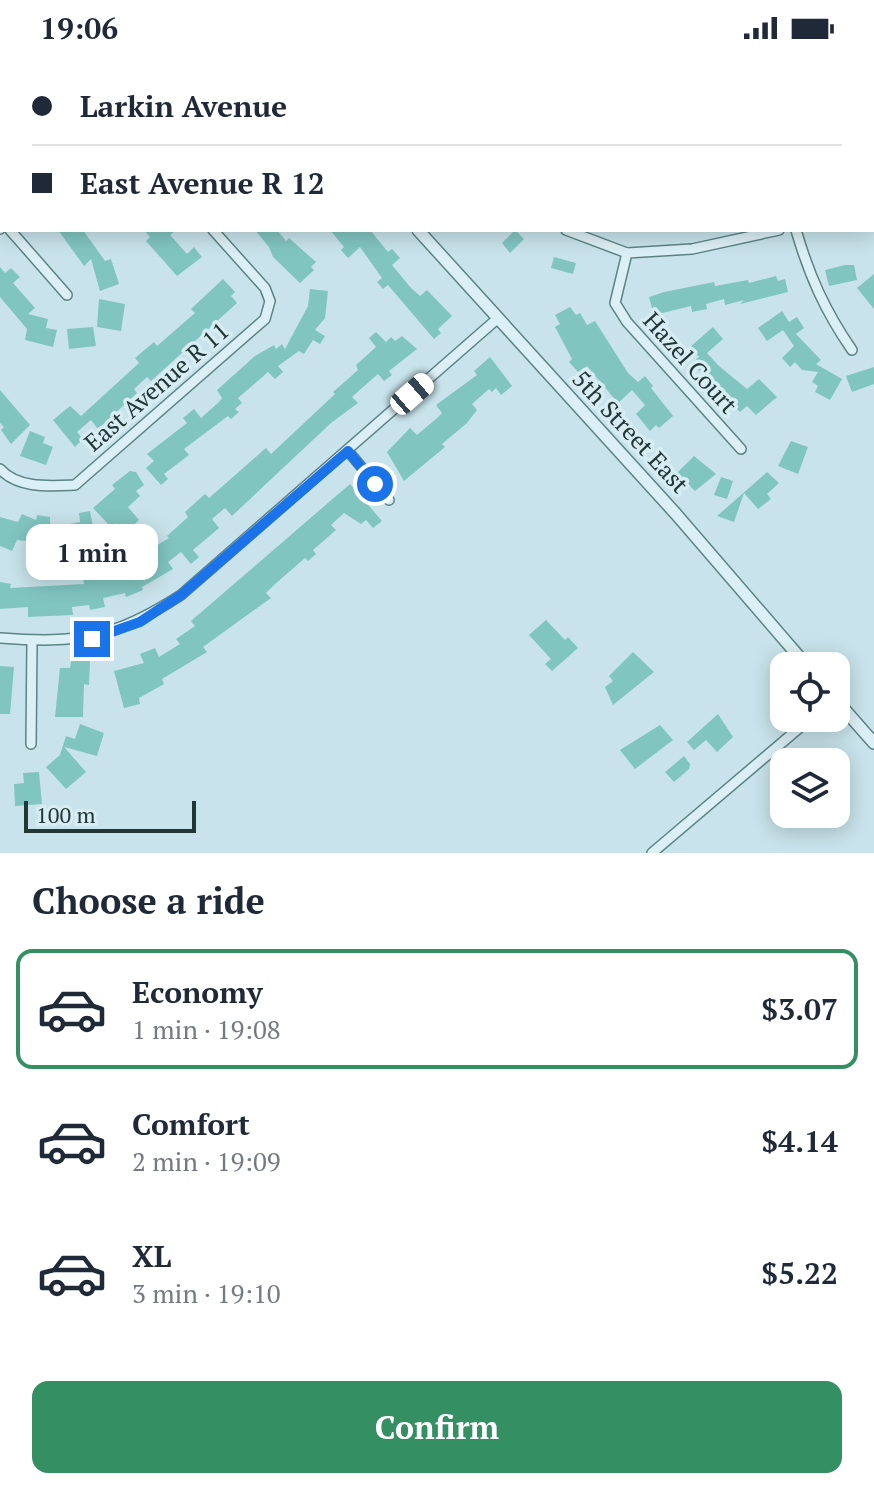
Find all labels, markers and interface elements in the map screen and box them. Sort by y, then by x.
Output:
text: 19:06 [40,8,118,48]
text: Larkin Avenue [80,86,287,126]
text: East Avenue R 12 [80,163,325,203]
street label: Hazel Court [637,305,745,420]
street label: East Avenue R 11 [77,315,235,458]
street label: 5th Street East [566,363,696,500]
car [386,369,438,419]
route start [357,466,393,502]
callout: 1 min [26,523,158,579]
text: 1 min [56,535,128,569]
route end [74,621,110,657]
map controls [770,652,850,828]
button: locate [770,652,850,732]
button: layers [770,748,850,828]
scale bar [24,797,196,833]
text: 100 m [36,800,96,829]
text: Choose a ride [32,877,265,924]
text: Economy [132,972,263,1012]
icon: car [36,973,108,1045]
text: $3.07 [761,989,838,1029]
text: 1 min · 19:08 [132,1012,281,1046]
text: Comfort [132,1104,250,1144]
icon: car [36,1105,108,1177]
text: $4.14 [761,1121,838,1161]
text: 2 min · 19:09 [132,1144,281,1178]
text: XL [132,1236,171,1276]
icon: car [36,1237,108,1309]
text: $5.22 [761,1253,838,1293]
text: 3 min · 19:10 [132,1276,281,1310]
button: Confirm [32,1381,842,1473]

